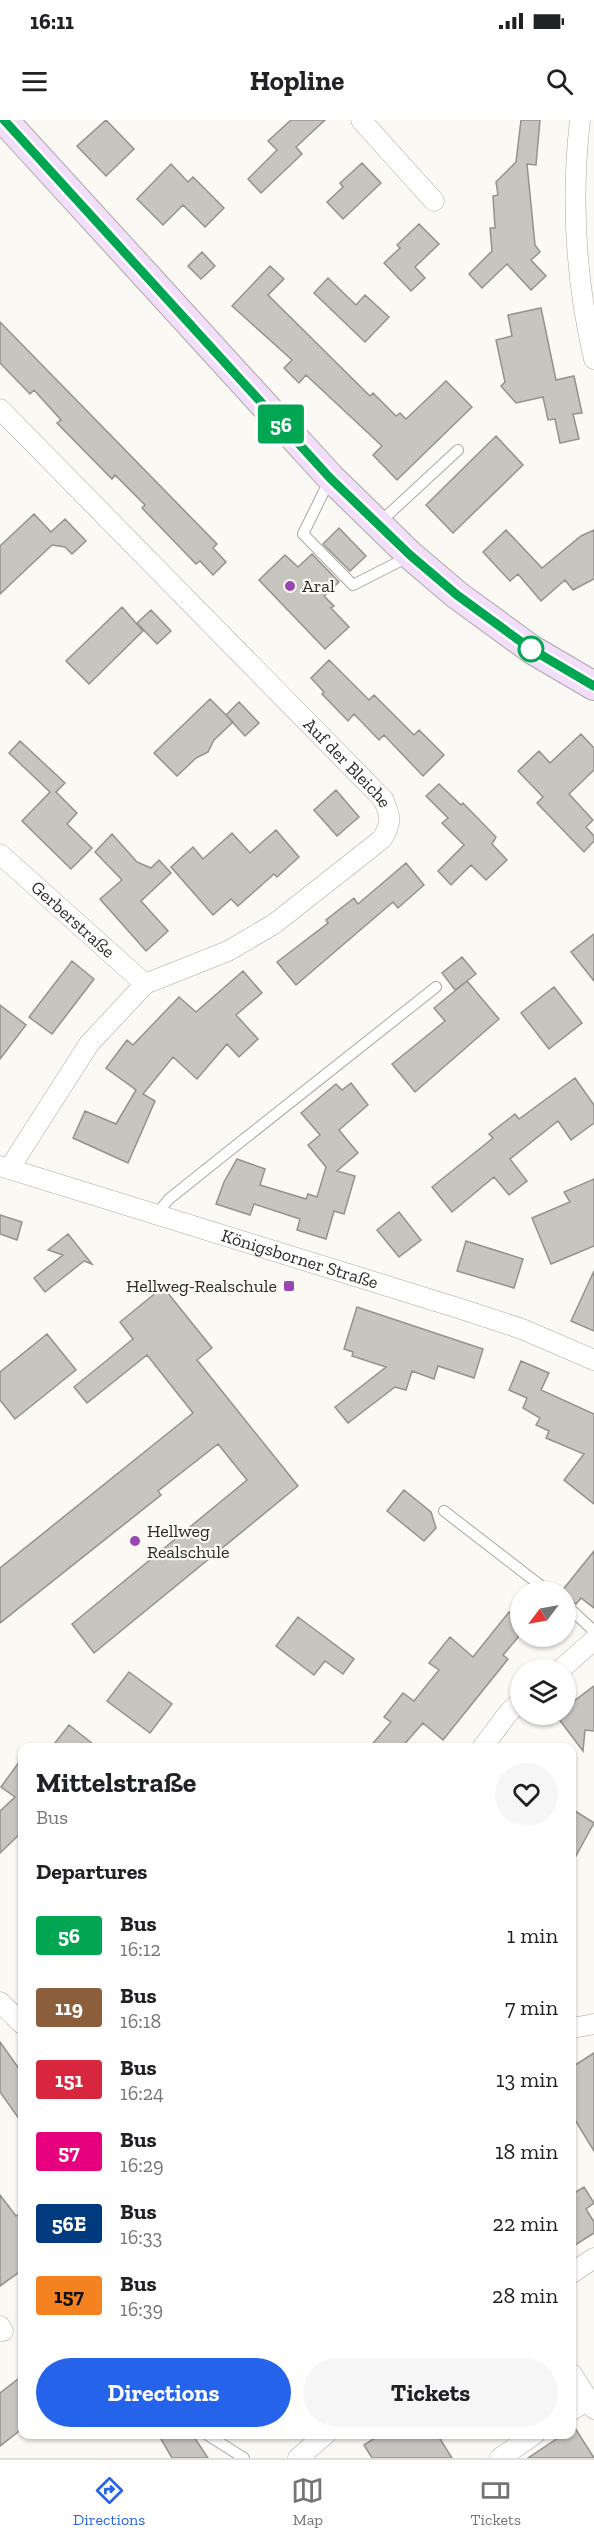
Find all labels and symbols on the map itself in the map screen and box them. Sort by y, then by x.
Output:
line badge: 56 [254,404,308,444]
place label: Aral [302,575,335,597]
marker: Aral [283,579,297,593]
unlabelled marker [518,636,544,662]
street label: Auf der Bleiche [299,713,396,811]
street label: Gerberstraße [26,876,119,963]
street label: Königsborner Straße [219,1224,381,1294]
place label: Hellweg-Realschule [126,1275,277,1297]
marker: Hellweg-Realschule [282,1279,296,1293]
place label: Hellweg Realschule [147,1520,229,1563]
marker: Hellweg Realschule [128,1534,142,1548]
north arrow [510,1581,576,1647]

